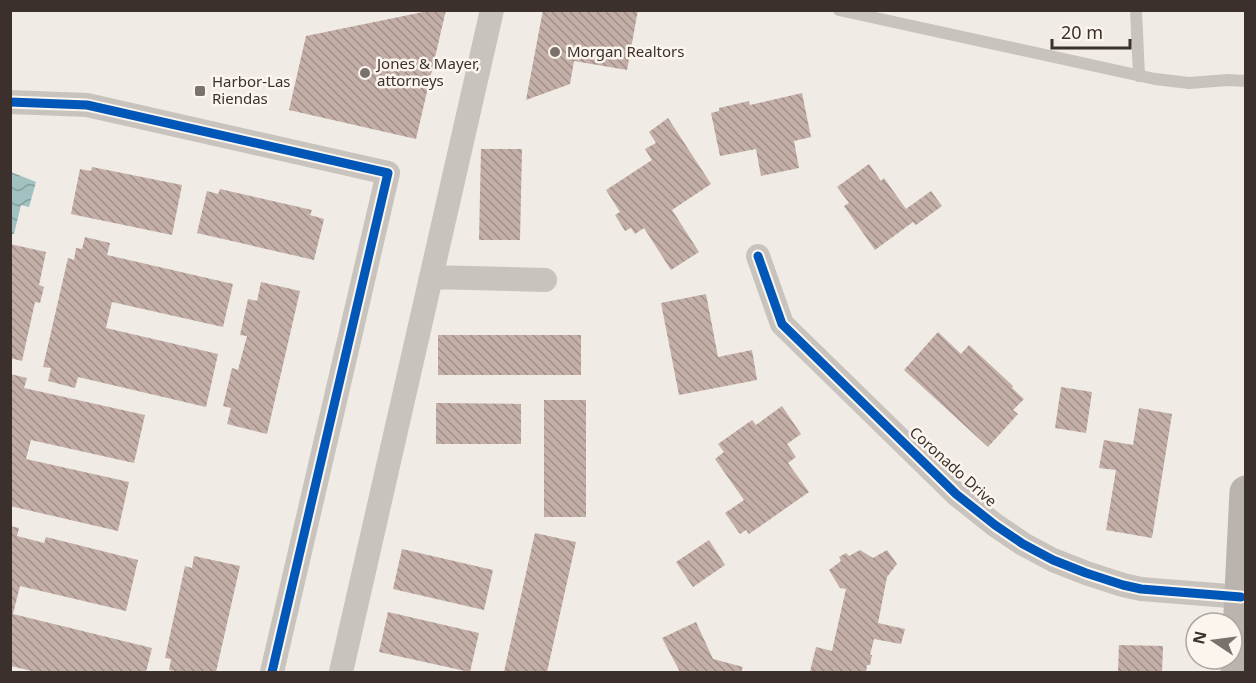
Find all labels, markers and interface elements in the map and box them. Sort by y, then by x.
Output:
scale bar [1052,12,1130,50]
text: 20 m [1061,20,1103,44]
place label: Morgan Realtors [567,41,684,61]
marker: Morgan Realtors [548,45,562,59]
place label: Jones & Mayer, attorneys [375,53,480,90]
marker: Jones & Mayer, attorneys [358,66,372,80]
place label: Harbor-Las Riendas [212,71,291,108]
marker: Harbor-Las Riendas [193,84,207,98]
street label: Coronado Drive [906,422,1001,511]
north arrow [1184,611,1244,671]
text: N [1187,629,1212,646]

